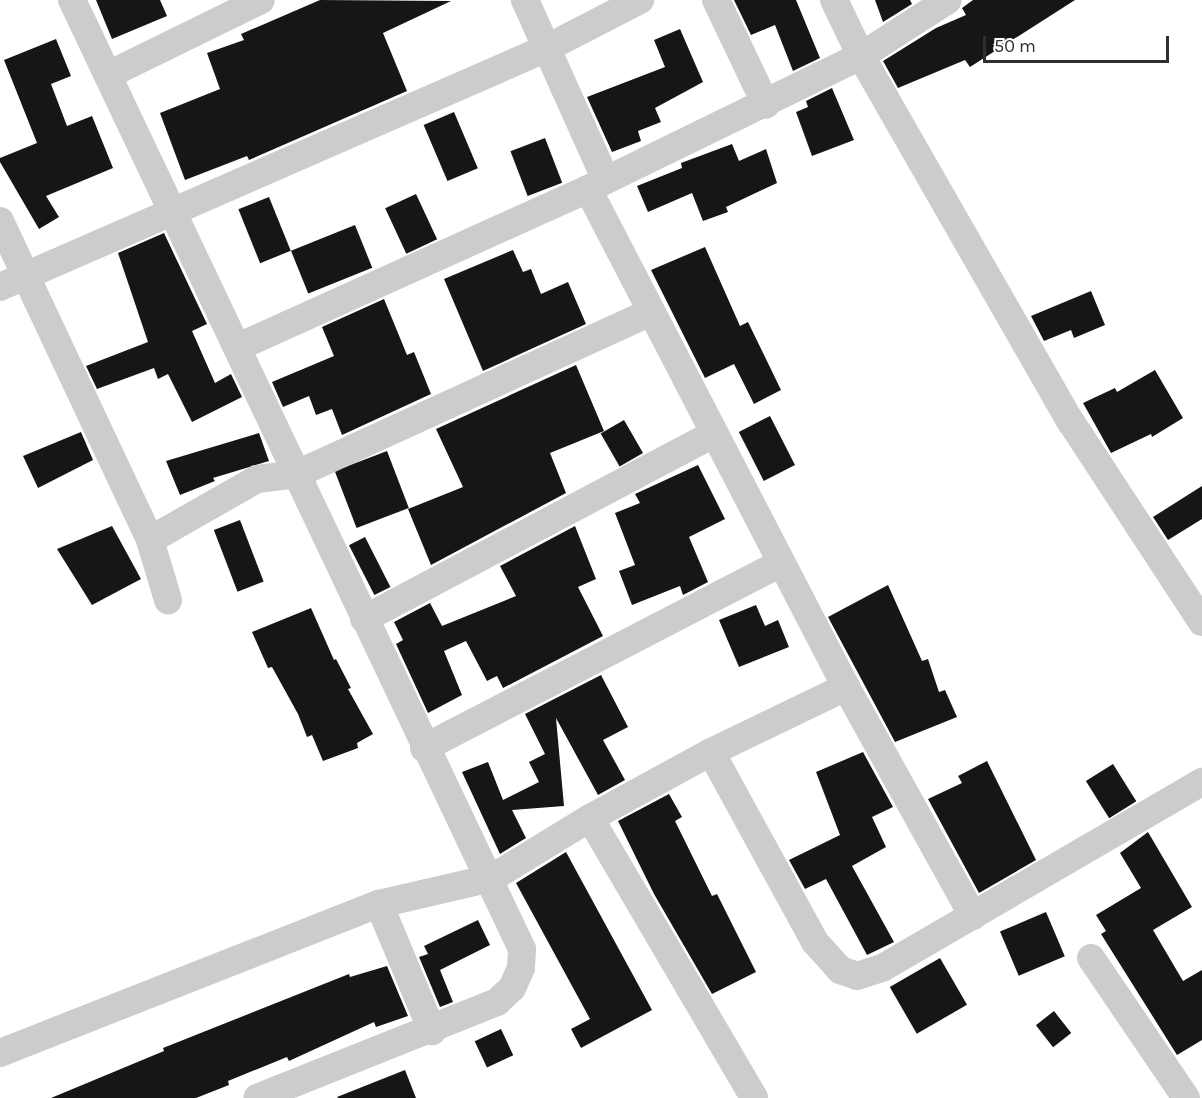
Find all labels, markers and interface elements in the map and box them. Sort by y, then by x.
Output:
scale bar [986,24,1172,62]
text: 50 m [994,35,1036,57]

